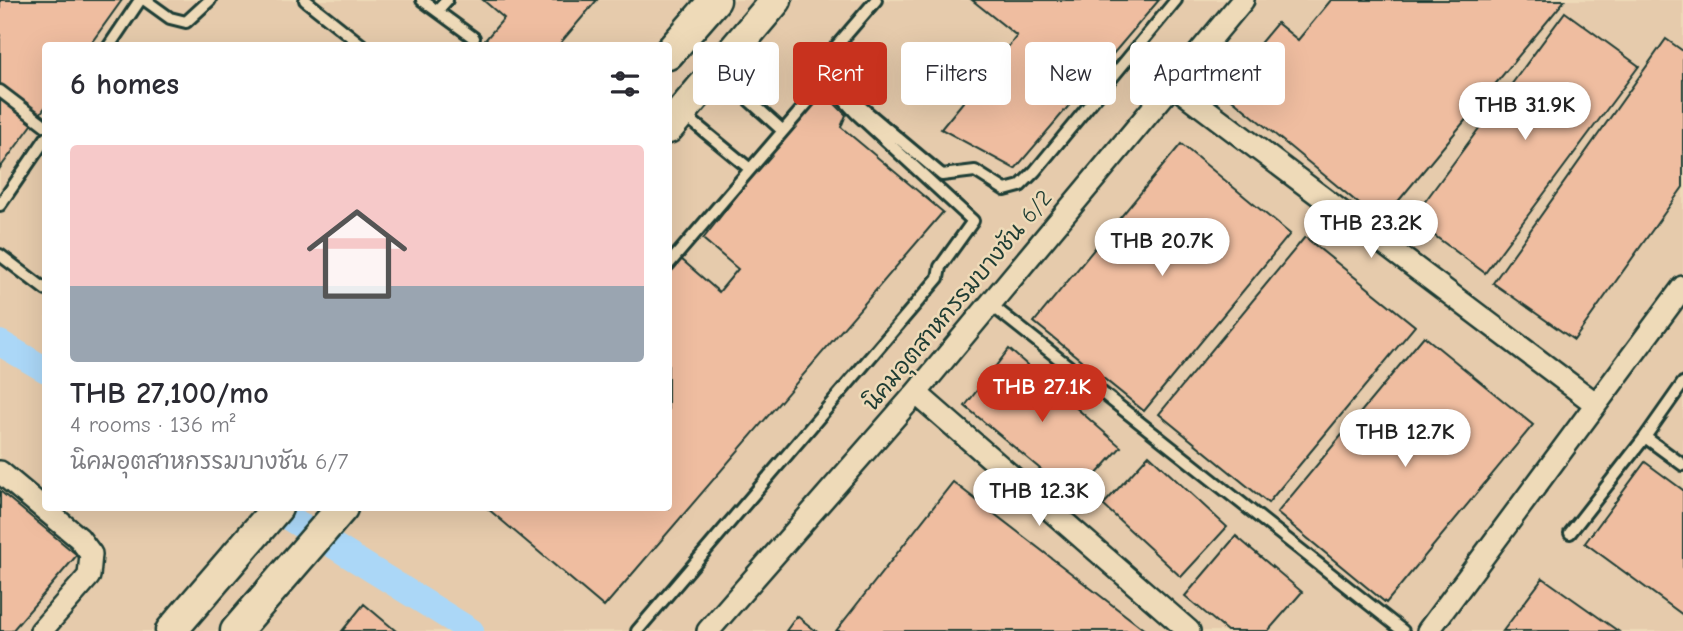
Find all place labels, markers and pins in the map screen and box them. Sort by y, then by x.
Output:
pin: THB 31.9K [1445,82,1605,142]
pin: THB 23.2K [1291,201,1451,260]
pin: THB 20.7K [1082,218,1242,278]
pin: THB 27.1K [962,364,1122,424]
pin: THB 12.7K [1325,410,1485,469]
pin: THB 12.3K [959,468,1119,528]

